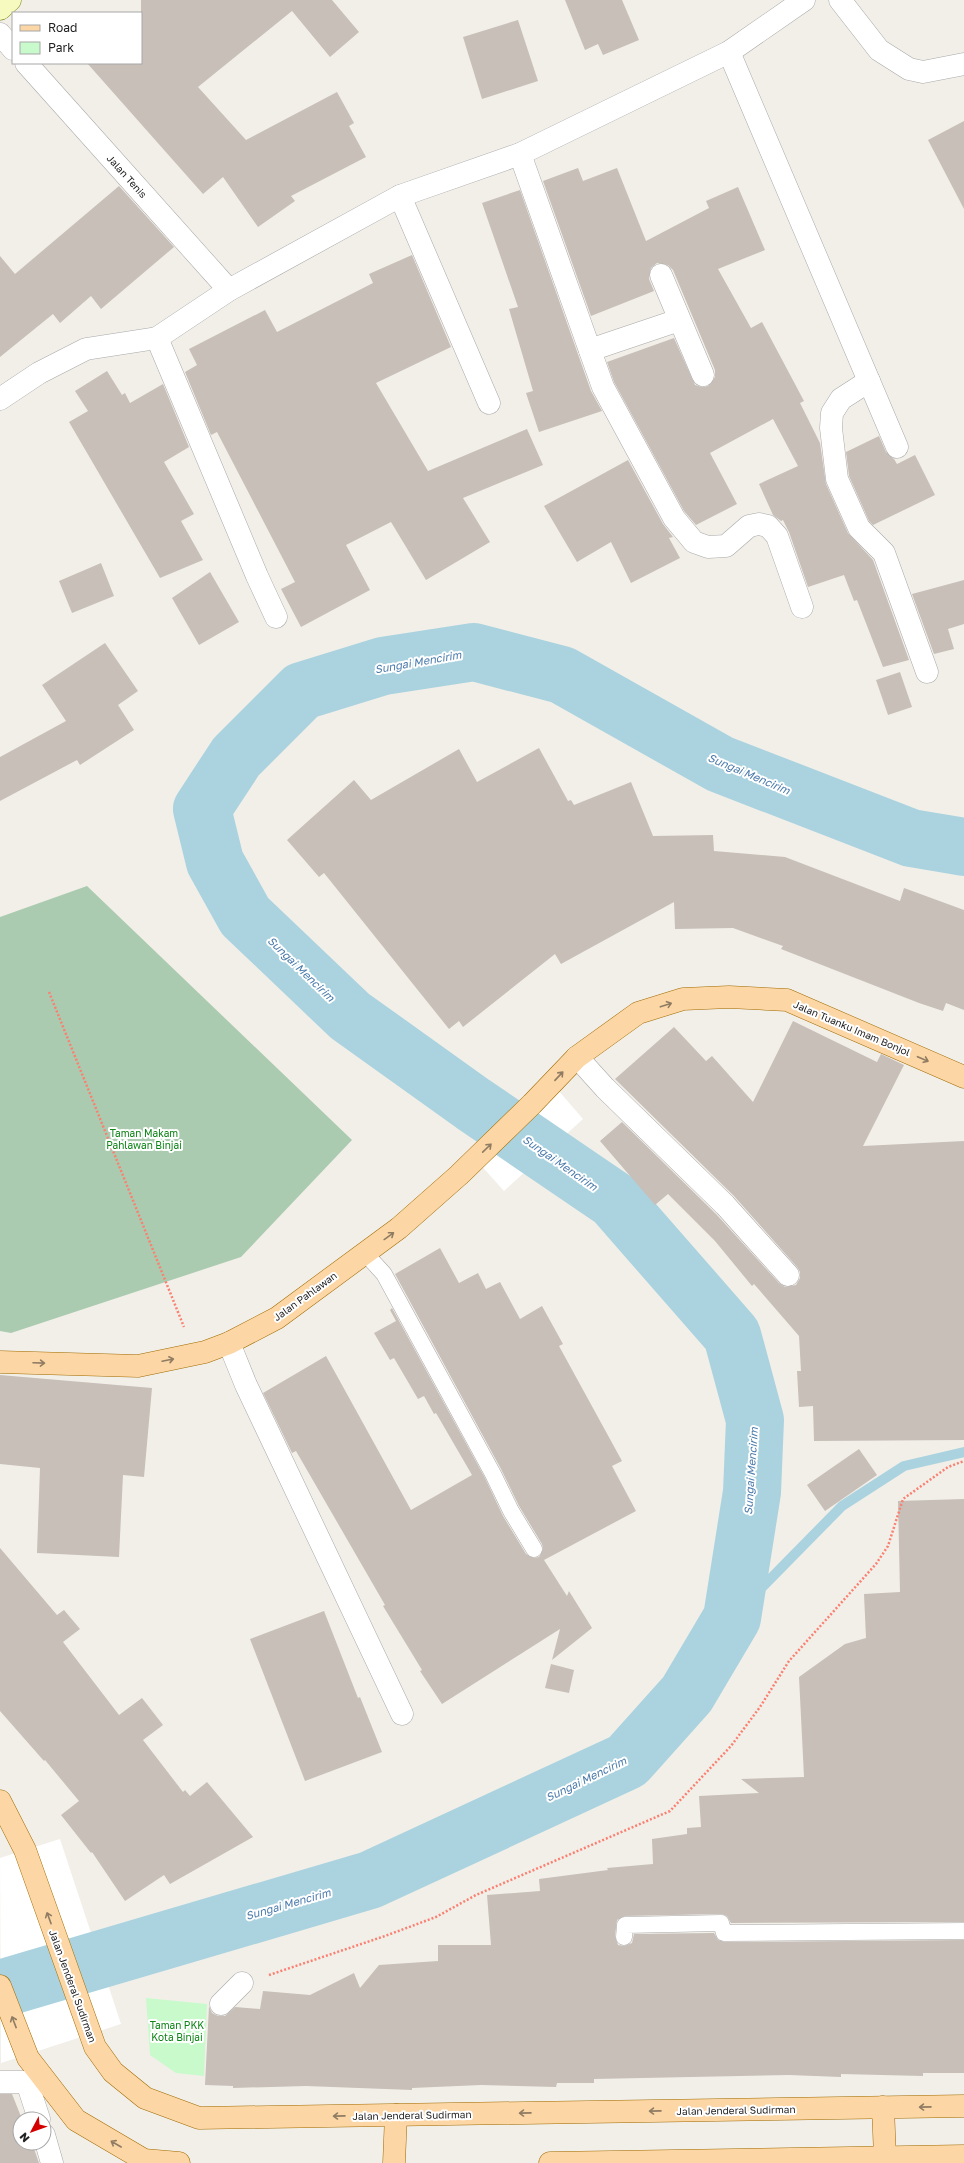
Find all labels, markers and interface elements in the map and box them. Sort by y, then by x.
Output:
legend [12,12,142,64]
text: Road [48,20,77,35]
text: Park [48,40,74,55]
street label: Jalan Tenis [104,152,150,200]
water label: Sungai Mencirim [374,647,464,677]
water label: Sungai Mencirim [706,750,793,798]
water label: Sungai Mencirim [265,934,338,1005]
street label: Jalan Tuanku Imam Bonjol [792,998,912,1058]
one-way arrow [659,1001,672,1008]
one-way arrow [916,1056,928,1063]
one-way arrow [554,1071,564,1081]
park label: Taman Makam Pahlawan Binjai [106,1127,182,1151]
water label: Sungai Mencirim [520,1132,601,1195]
one-way arrow [482,1143,492,1153]
one-way arrow [383,1232,394,1240]
street label: Jalan Pahlawan [271,1269,339,1323]
one-way arrow [161,1355,174,1363]
one-way arrow [32,1359,45,1367]
water label: Sungai Mencirim [741,1426,761,1515]
water label: Sungai Mencirim [544,1753,630,1805]
water label: Sungai Mencirim [244,1885,333,1923]
one-way arrow [45,1911,52,1924]
street label: Jalan Jenderal Sudirman [47,1928,99,2044]
one-way arrow [9,2016,17,2028]
park label: Taman PKK Kota Binjai [150,2019,204,2043]
street label: Jalan Jenderal Sudirman [676,2103,796,2117]
one-way arrow [919,2103,932,2110]
one-way arrow [649,2107,662,2115]
street label: Jalan Jenderal Sudirman [352,2108,472,2122]
one-way arrow [519,2109,532,2117]
north arrow [12,2111,52,2151]
one-way arrow [333,2112,346,2120]
text: N [16,2130,32,2145]
one-way arrow [110,2139,122,2147]

